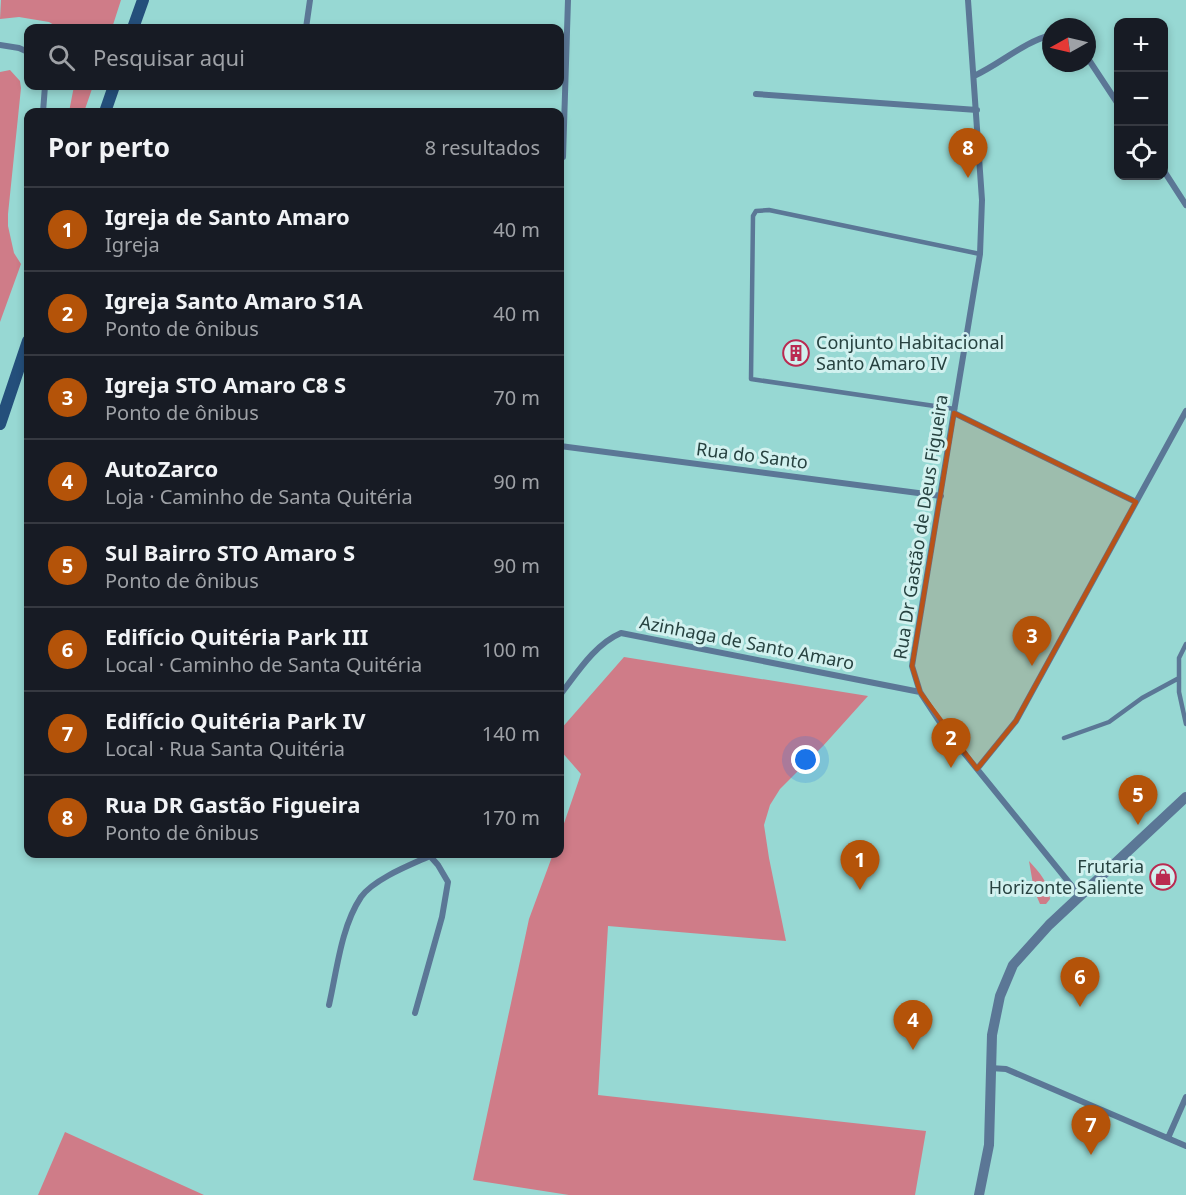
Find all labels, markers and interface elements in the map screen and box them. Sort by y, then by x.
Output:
north arrow [1042,18,1096,72]
map controls [1114,18,1168,180]
button: + [1114,18,1168,72]
search box [24,24,564,90]
icon: search [45,41,78,74]
text: Pesquisar aqui [93,42,245,72]
button: − [1114,72,1168,126]
button: locate [1114,126,1168,180]
pin: 8 [948,128,988,178]
text: Por perto [48,129,170,165]
text: 8 resultados [425,134,540,161]
text: Igreja de Santo Amaro [105,201,350,231]
text: 1 [62,216,73,243]
text: 40 m [493,216,540,243]
text: Igreja [105,231,160,258]
text: Igreja Santo Amaro S1A [105,285,363,315]
text: 2 [62,300,73,327]
text: 40 m [493,300,540,327]
text: Ponto de ônibus [105,315,259,342]
place label: Conjunto Habitacional Santo Amaro IV [816,330,1004,375]
building icon: Conjunto Habitacional Santo Amaro IV [781,338,811,368]
text: Igreja STO Amaro C8 S [105,369,346,399]
text: 3 [62,384,73,411]
text: 70 m [493,384,540,411]
street label: Rua Dr Gastão de Deus Figueira [887,393,953,661]
text: Ponto de ônibus [105,399,259,426]
street label: Rua do Santo [695,436,809,474]
text: AutoZarco [105,453,218,483]
text: 4 [62,468,73,495]
text: 90 m [493,468,540,495]
text: Loja · Caminho de Santa Quitéria [105,483,413,510]
text: Sul Bairro STO Amaro S [105,537,355,567]
text: 5 [62,552,73,579]
text: 90 m [493,552,540,579]
text: Ponto de ônibus [105,567,259,594]
street label: Azinhaga de Santo Amaro [638,609,857,675]
pin: 3 [1012,616,1052,666]
text: Edifício Quitéria Park III [105,621,368,651]
text: 6 [62,636,73,663]
text: 100 m [482,636,540,663]
text: Local · Caminho de Santa Quitéria [105,651,422,678]
text: Edifício Quitéria Park IV [105,705,365,735]
pin: 2 [932,718,970,768]
text: 7 [62,720,73,747]
text: 140 m [482,720,540,747]
text: Local · Rua Santa Quitéria [105,735,345,762]
your location [791,745,820,774]
pin: 5 [1118,776,1158,825]
text: Rua DR Gastão Figueira [105,789,360,819]
text: 8 [62,804,73,831]
text: 170 m [482,804,540,831]
text: Ponto de ônibus [105,819,259,846]
pin: 1 [840,840,880,890]
place label: Frutaria Horizonte Saliente [989,854,1144,899]
shop icon: Frutaria Horizonte Saliente [1148,862,1178,892]
pin: 6 [1060,958,1100,1007]
pin: 4 [894,1000,932,1050]
pin: 7 [1072,1106,1110,1155]

